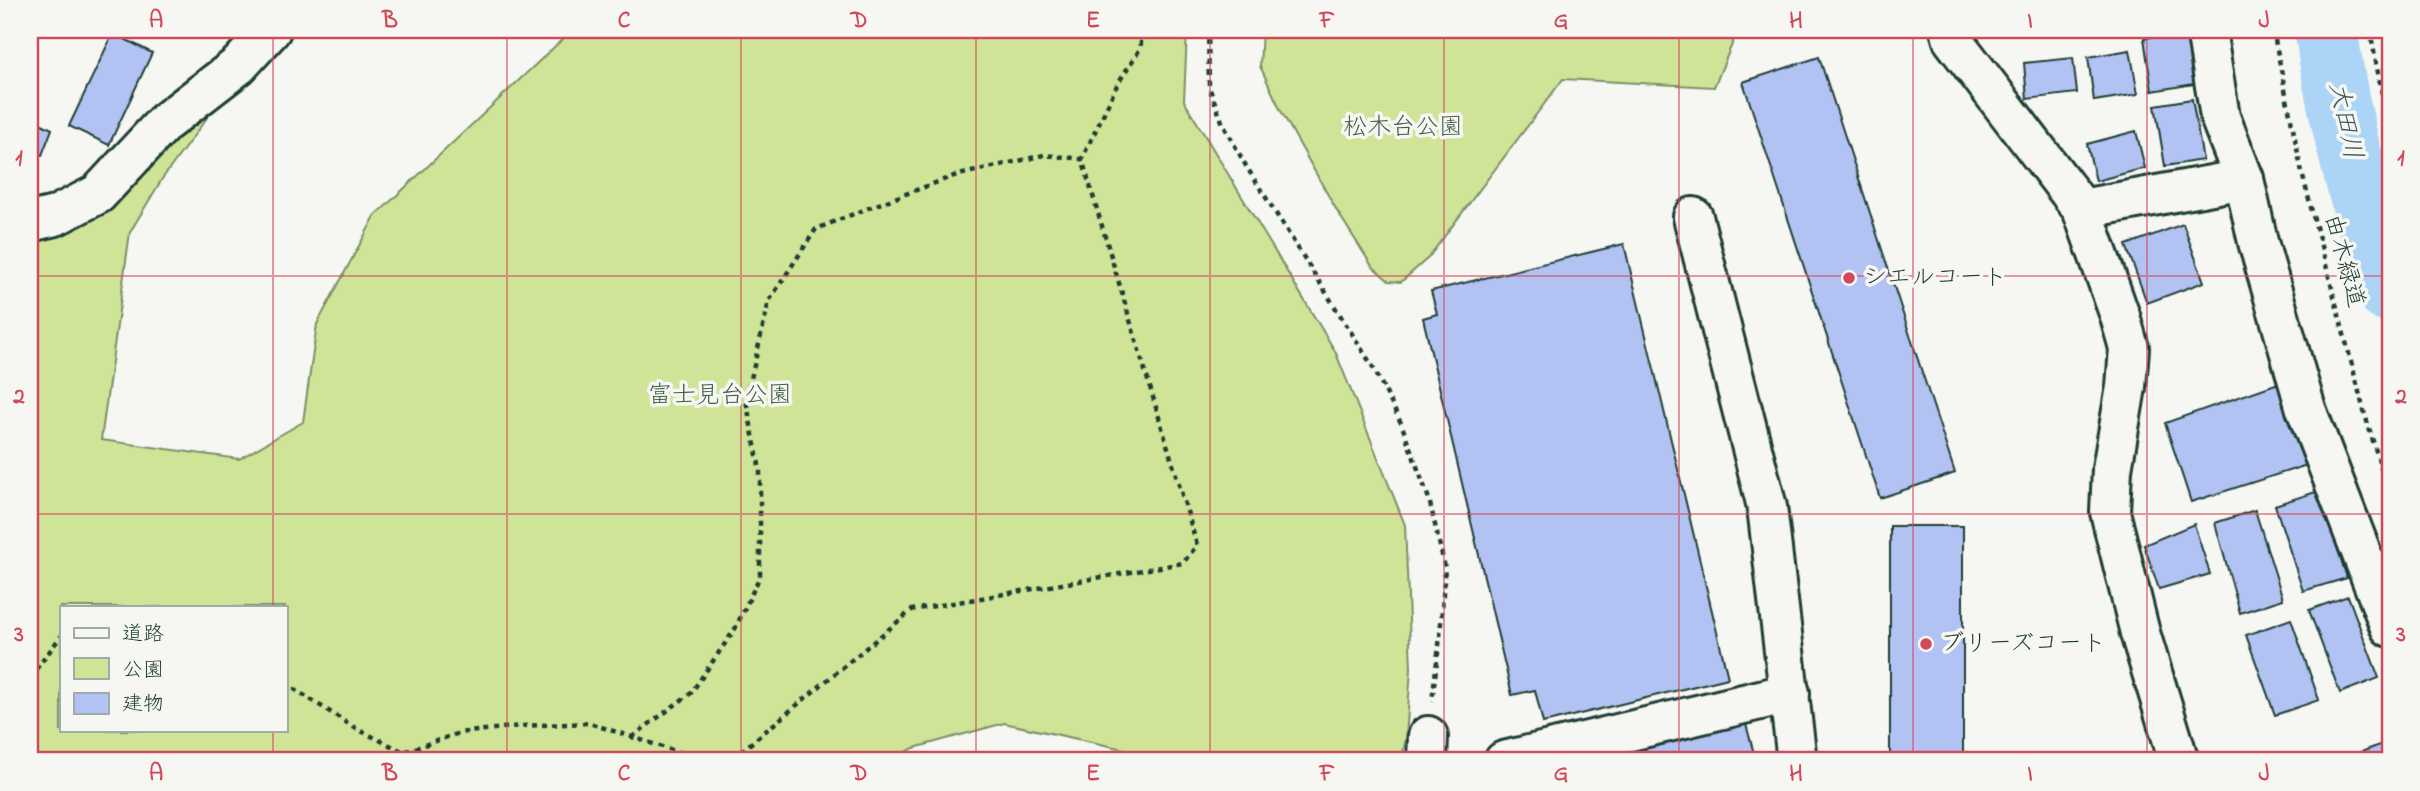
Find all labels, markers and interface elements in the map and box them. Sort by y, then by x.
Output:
text: A [149,5,163,38]
text: B [381,5,398,38]
text: C [618,5,631,38]
text: D [850,5,867,38]
text: E [1086,5,1100,38]
text: F [1319,5,1335,38]
text: G [1554,5,1568,38]
text: H [1789,5,1803,38]
text: I [2027,5,2033,38]
text: J [2258,5,2270,38]
water label: 大田川 [2317,79,2371,163]
park label: 松木台公園 [1343,111,1463,146]
text: 1 [15,143,23,176]
text: 1 [2397,143,2405,176]
street label: 由木緑道 [2314,210,2372,312]
place label: シエルコート [1863,261,2007,296]
marker: シエルコート [1841,270,1857,286]
park label: 富士見台公園 [648,379,792,414]
text: 2 [12,381,25,414]
text: 2 [2394,381,2407,414]
legend [60,606,287,732]
text: 3 [13,619,24,652]
text: 3 [2395,619,2406,652]
text: 道路 [122,620,164,650]
place label: ブリーズコート [1940,627,2106,662]
marker: ブリーズコート [1918,636,1934,652]
text: 公園 [122,656,164,686]
text: 建物 [122,690,164,720]
text: A [149,758,163,791]
text: B [381,758,398,791]
text: C [618,758,631,791]
text: D [850,758,867,791]
text: E [1086,758,1100,791]
text: F [1319,758,1335,791]
text: G [1554,758,1568,791]
text: H [1789,758,1803,791]
text: I [2027,758,2033,791]
text: J [2258,758,2270,791]

